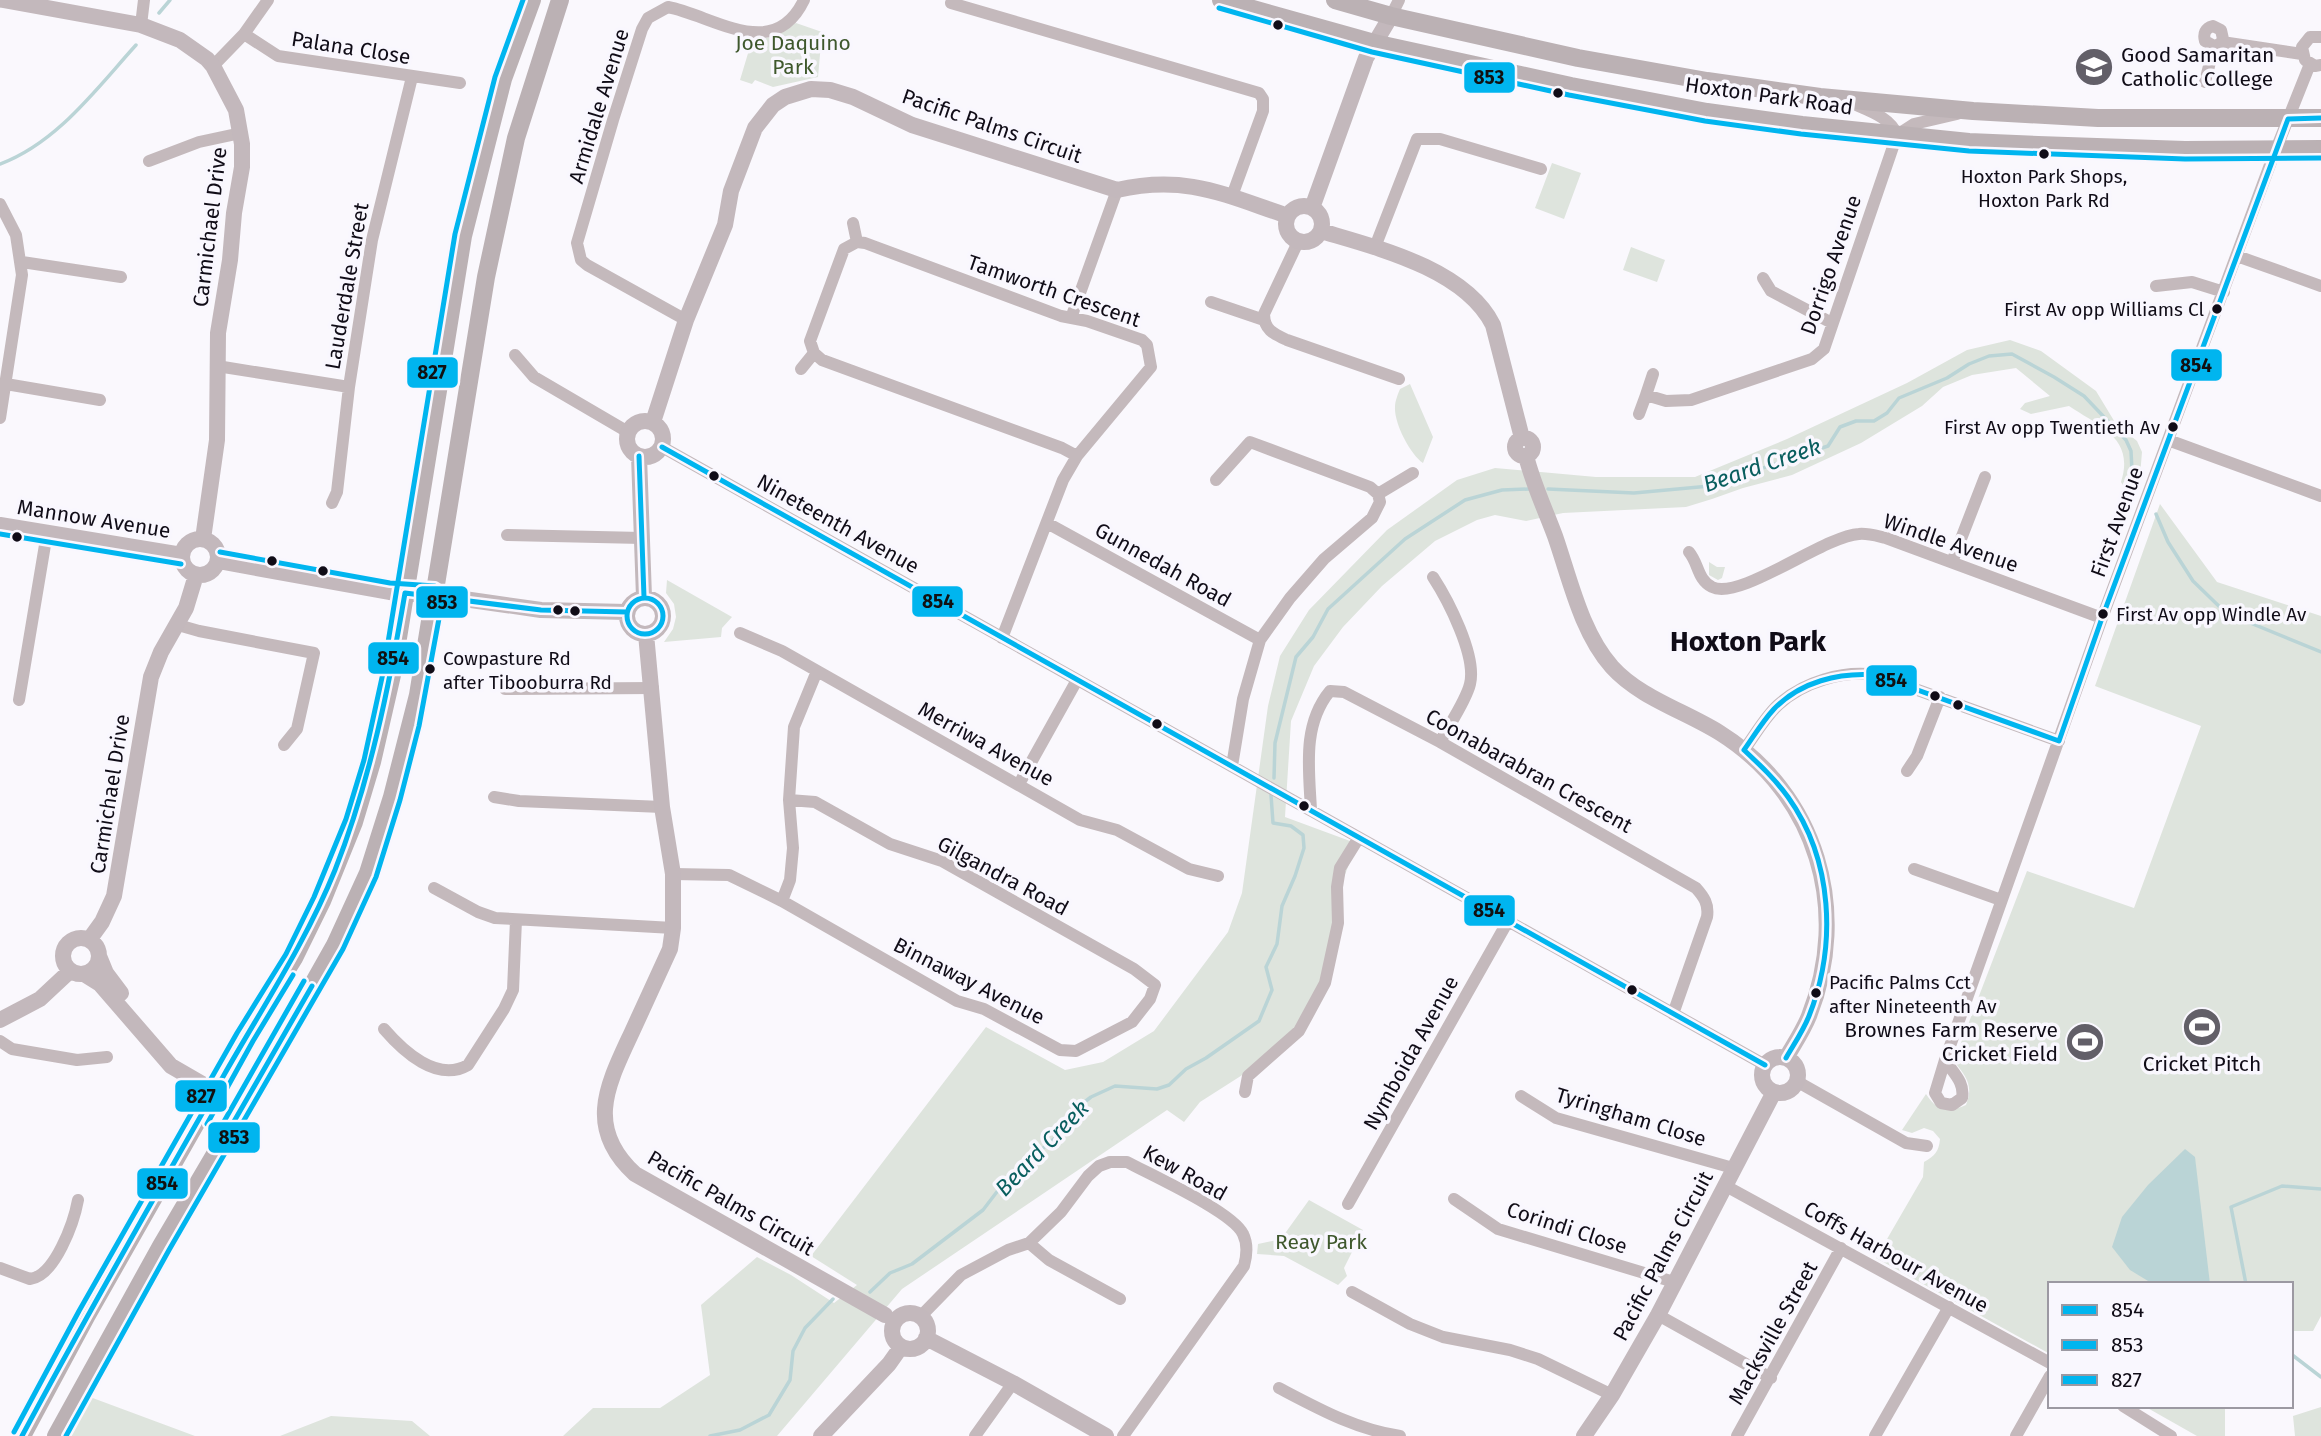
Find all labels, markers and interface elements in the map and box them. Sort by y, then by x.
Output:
unlabelled marker [1271,18,1285,32]
street label: Armidale Avenue [563,25,635,187]
street label: Palana Close [290,26,412,70]
park label: Joe Daquino Park [735,30,851,80]
place label: Good Samaritan Catholic College [2121,42,2274,92]
school or university icon: Good Samaritan Catholic College [2073,46,2115,88]
line badge: 853 [1463,61,1516,94]
text: 853 [1474,66,1505,89]
street label: Hoxton Park Road [1683,71,1855,121]
street label: Pacific Palms Circuit [899,83,1086,169]
unlabelled marker [1551,86,1565,100]
street label: Carmichael Drive [187,145,233,309]
marker: Hoxton Park Shops, Hoxton Park Rd [2037,147,2051,161]
place label: Hoxton Park Shops, Hoxton Park Rd [1961,165,2127,212]
street label: Dorrigo Avenue [1795,192,1867,338]
street label: Lauderdale Street [320,200,375,372]
street label: Tamworth Crescent [964,249,1144,333]
place label: First Av opp Williams Cl [2004,298,2204,321]
marker: First Av opp Williams Cl [2210,302,2224,316]
line badge: 854 [2170,348,2223,382]
text: 854 [2180,354,2212,377]
line badge: 827 [406,356,459,389]
text: 827 [417,361,447,384]
place label: First Av opp Twentieth Av [1944,416,2161,439]
marker: First Av opp Twentieth Av [2166,420,2180,434]
water label: Beard Creek [1699,432,1825,498]
street label: First Avenue [2085,463,2149,581]
unlabelled marker [707,469,721,483]
street label: Nineteenth Avenue [752,469,924,579]
street label: Mannow Avenue [15,494,173,544]
street label: Windle Avenue [1880,508,2022,578]
street label: Gunnedah Road [1090,517,1236,613]
unlabelled marker [10,530,24,544]
unlabelled marker [265,554,279,568]
unlabelled marker [316,564,330,578]
line badge: 853 [415,585,469,619]
line badge: 854 [911,585,964,618]
text: 854 [922,590,954,613]
text: 853 [427,591,458,614]
unlabelled marker [551,603,565,617]
place label: First Av opp Windle Av [2116,603,2307,626]
unlabelled marker [568,604,582,618]
marker: First Av opp Windle Av [2096,607,2110,621]
district label: Hoxton Park [1670,625,1826,658]
line badge: 854 [367,641,420,675]
text: 854 [377,647,409,670]
place label: Cowpasture Rd after Tibooburra Rd [443,647,612,694]
marker: Cowpasture Rd after Tibooburra Rd [423,662,437,676]
line badge: 854 [1865,664,1918,697]
text: 854 [1875,669,1907,692]
unlabelled marker [1928,689,1942,703]
street label: Merriwa Avenue [913,696,1059,792]
unlabelled marker [1951,698,1965,712]
street label: Coonabarabran Crescent [1421,703,1637,839]
street label: Carmichael Drive [85,712,135,876]
unlabelled marker [1150,717,1164,731]
unlabelled marker [1297,799,1311,813]
street label: Gilgandra Road [933,831,1073,921]
line badge: 854 [1463,894,1516,927]
text: 854 [1473,899,1505,922]
street label: Binnaway Avenue [889,932,1049,1030]
street label: Nymboida Avenue [1358,971,1464,1135]
place label: Pacific Palms Cct after Nineteenth Av [1829,971,1997,1018]
unlabelled marker [1625,983,1639,997]
marker: Pacific Palms Cct after Nineteenth Av [1809,986,1823,1000]
sports icon: Cricket Pitch [2181,1006,2223,1048]
place label: Brownes Farm Reserve Cricket Field [1844,1017,2058,1067]
sports icon: Brownes Farm Reserve Cricket Field [2064,1021,2106,1063]
place label: Cricket Pitch [2143,1051,2261,1077]
line badge: 827 [174,1079,228,1113]
street label: Tyringham Close [1553,1082,1709,1152]
text: 827 [186,1085,216,1108]
water label: Beard Creek [989,1094,1095,1202]
line badge: 853 [207,1121,261,1154]
text: 853 [219,1126,250,1149]
street label: Kew Road [1138,1139,1232,1207]
street label: Pacific Palms Circuit [643,1145,820,1262]
street label: Pacific Palms Circuit [1607,1166,1719,1345]
line badge: 854 [136,1167,189,1200]
text: 854 [146,1172,178,1195]
street label: Coffs Harbour Avenue [1799,1195,1993,1319]
street label: Corindi Close [1503,1196,1631,1260]
park label: Reay Park [1275,1229,1367,1255]
street label: Macksville Street [1723,1256,1823,1409]
legend [2048,1282,2293,1408]
text: 854 [2111,1297,2144,1323]
text: 853 [2111,1332,2143,1358]
text: 827 [2111,1367,2142,1393]

